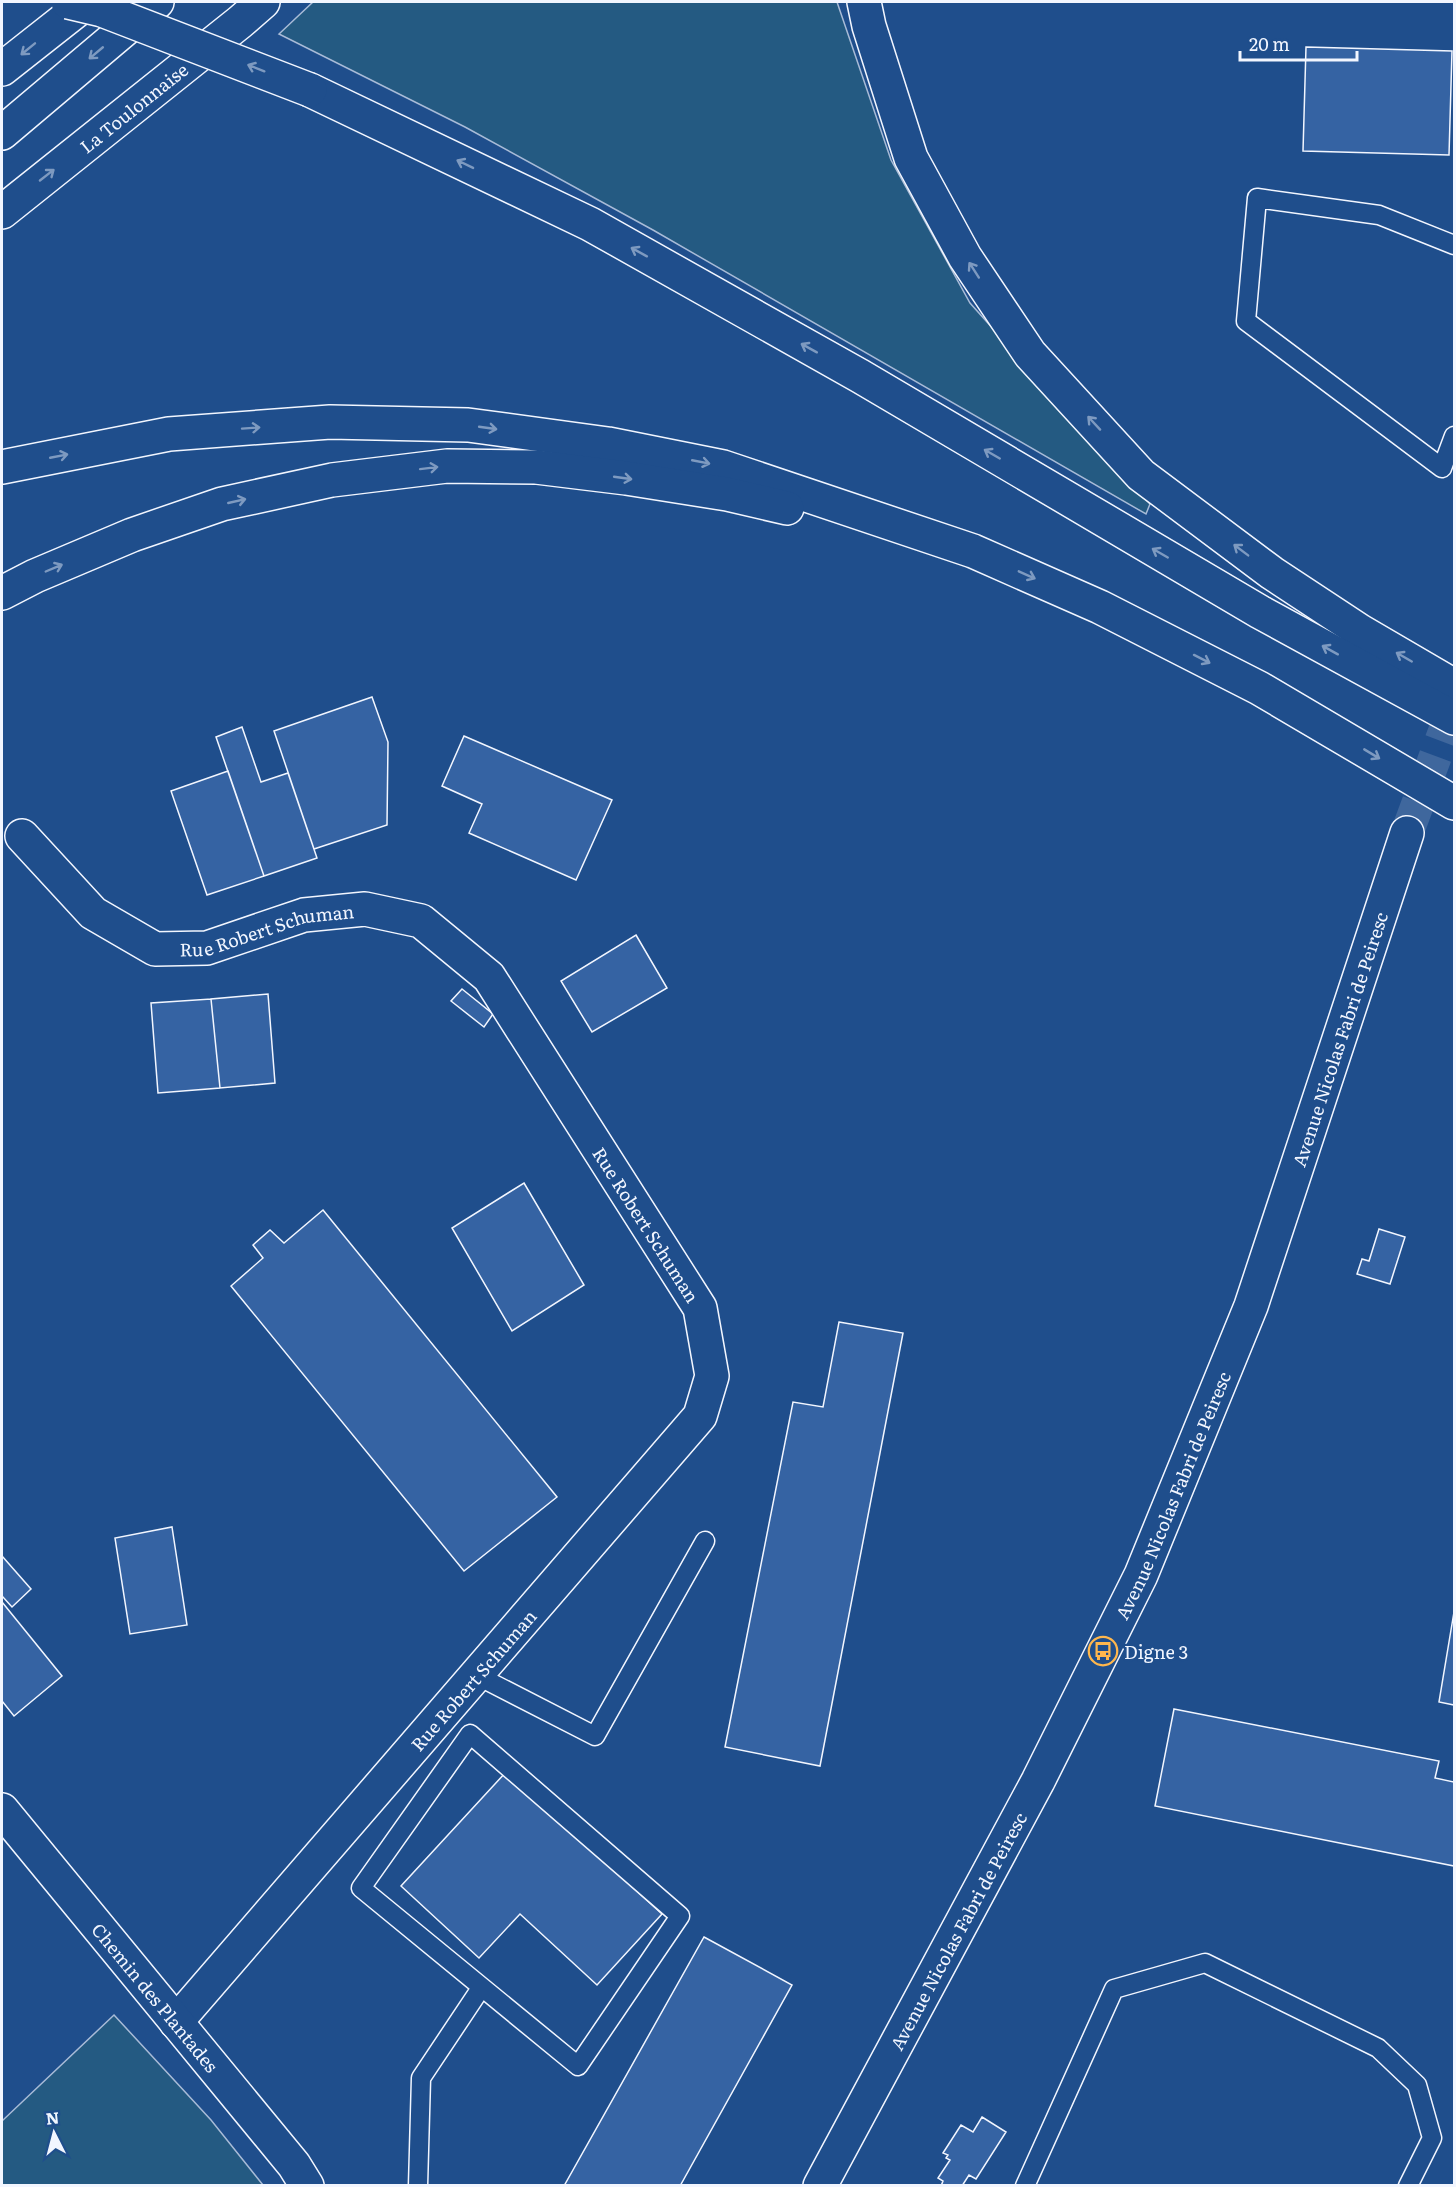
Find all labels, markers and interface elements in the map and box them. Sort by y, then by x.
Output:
scale bar [1240,24,1357,62]
text: 20 m [1249,30,1290,57]
one-way arrow [21,43,37,56]
one-way arrow [89,46,105,59]
street label: La Toulonnaise [73,56,193,159]
one-way arrow [247,62,266,73]
one-way arrow [457,158,475,170]
one-way arrow [39,169,55,182]
one-way arrow [631,246,648,258]
one-way arrow [968,262,980,279]
one-way arrow [801,341,818,353]
one-way arrow [1087,416,1101,431]
one-way arrow [241,422,261,433]
one-way arrow [478,423,497,434]
one-way arrow [984,448,1001,460]
one-way arrow [49,450,68,461]
one-way arrow [691,457,711,468]
one-way arrow [419,463,438,474]
one-way arrow [613,473,633,484]
one-way arrow [227,495,246,506]
one-way arrow [1233,544,1249,557]
one-way arrow [1152,547,1169,559]
one-way arrow [45,562,63,573]
one-way arrow [1017,569,1035,581]
one-way arrow [1321,644,1339,655]
one-way arrow [1396,651,1413,663]
one-way arrow [1193,654,1211,665]
one-way arrow [1363,749,1380,761]
street label: Rue Robert Schuman [179,897,355,962]
street label: Avenue Nicolas Fabri de Peiresc [1284,908,1394,1170]
street label: Rue Robert Schuman [587,1141,707,1308]
street label: Avenue Nicolas Fabri de Peiresc [1108,1367,1236,1624]
street label: Rue Robert Schuman [404,1603,542,1757]
bus stop icon: Digne 3 [1087,1635,1119,1667]
place label: Digne 3 [1124,1638,1188,1665]
street label: Avenue Nicolas Fabri de Peiresc [882,1807,1033,2055]
street label: Chemin des Plantades [86,1916,225,2078]
north arrow [24,2103,84,2163]
text: N [44,2104,60,2130]

